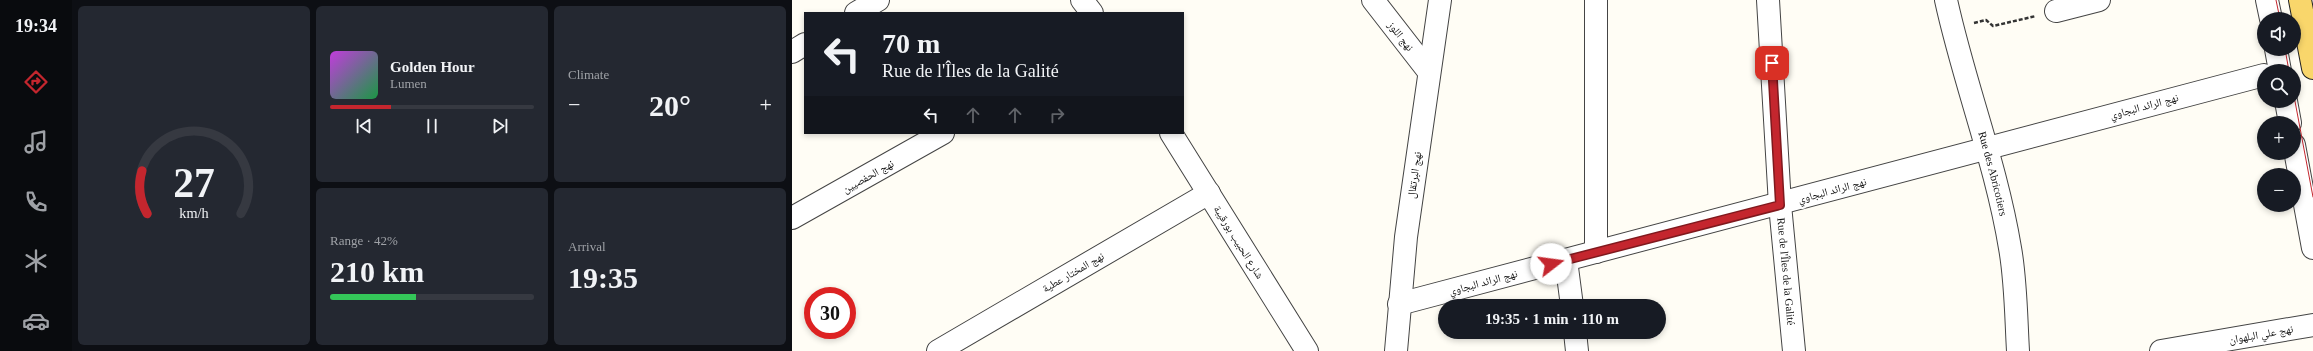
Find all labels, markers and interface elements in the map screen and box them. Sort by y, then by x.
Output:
map controls [2257,12,2301,212]
button: sound [2257,12,2301,56]
text: 19:34 [15,16,57,36]
street label: نهج اللوز [1384,18,1416,54]
icon: left [816,28,868,80]
text: 70 m [882,28,940,59]
pin [1755,46,1789,80]
icon: arrive [1761,52,1783,74]
text: Golden Hour [390,59,475,75]
text: Rue de l'Îles de la Galité [882,61,1059,81]
button: search [2257,64,2301,108]
text: Climate [568,67,609,82]
icon: directions [22,68,50,96]
text: Lumen [390,76,427,91]
text: 20° [649,89,691,122]
street label: نهج الرائد البجاوي [2108,91,2180,124]
text: − [568,92,580,117]
text: + [760,92,772,117]
icon: left [920,104,942,126]
icon: ahead [962,104,984,126]
icon: ahead [1004,104,1026,126]
icon: right [1046,104,1068,126]
icon: previous [353,115,375,137]
icon: pause [421,115,443,137]
icon: next [489,115,511,137]
button: + [2257,116,2301,160]
icon: music [22,128,50,156]
street label: Rue des Abricotiers [1976,130,2010,217]
street label: نهج البرتقال [1405,151,1424,199]
street label: نهج الحفصيين [840,157,896,196]
text: 27 [173,159,215,205]
button: − [2257,168,2301,212]
street label: نهج الرائد البجاوي [1796,175,1868,208]
icon: phone [22,188,50,216]
street label: شارع الحبيب بورقيبة [1211,203,1266,281]
text: km/h [179,204,209,220]
street label: Rue de l'Îles de la Galité [1775,217,1798,326]
text: Range · 42% [330,233,398,248]
text: Arrival [568,239,606,254]
position arrow [1530,243,1572,285]
icon: climate [22,247,50,275]
street label: نهج المختار عطية [1040,249,1106,295]
text: 210 km [330,255,424,288]
text: 19:35 [568,261,638,294]
street label: نهج الرائد البجاوي [1447,267,1519,300]
speed limit sign: 30 [804,287,856,339]
icon: car [22,307,50,335]
text: 19:35 · 1 min · 110 m [1485,311,1619,327]
street label: نهج علي البلهوان [2228,322,2295,348]

